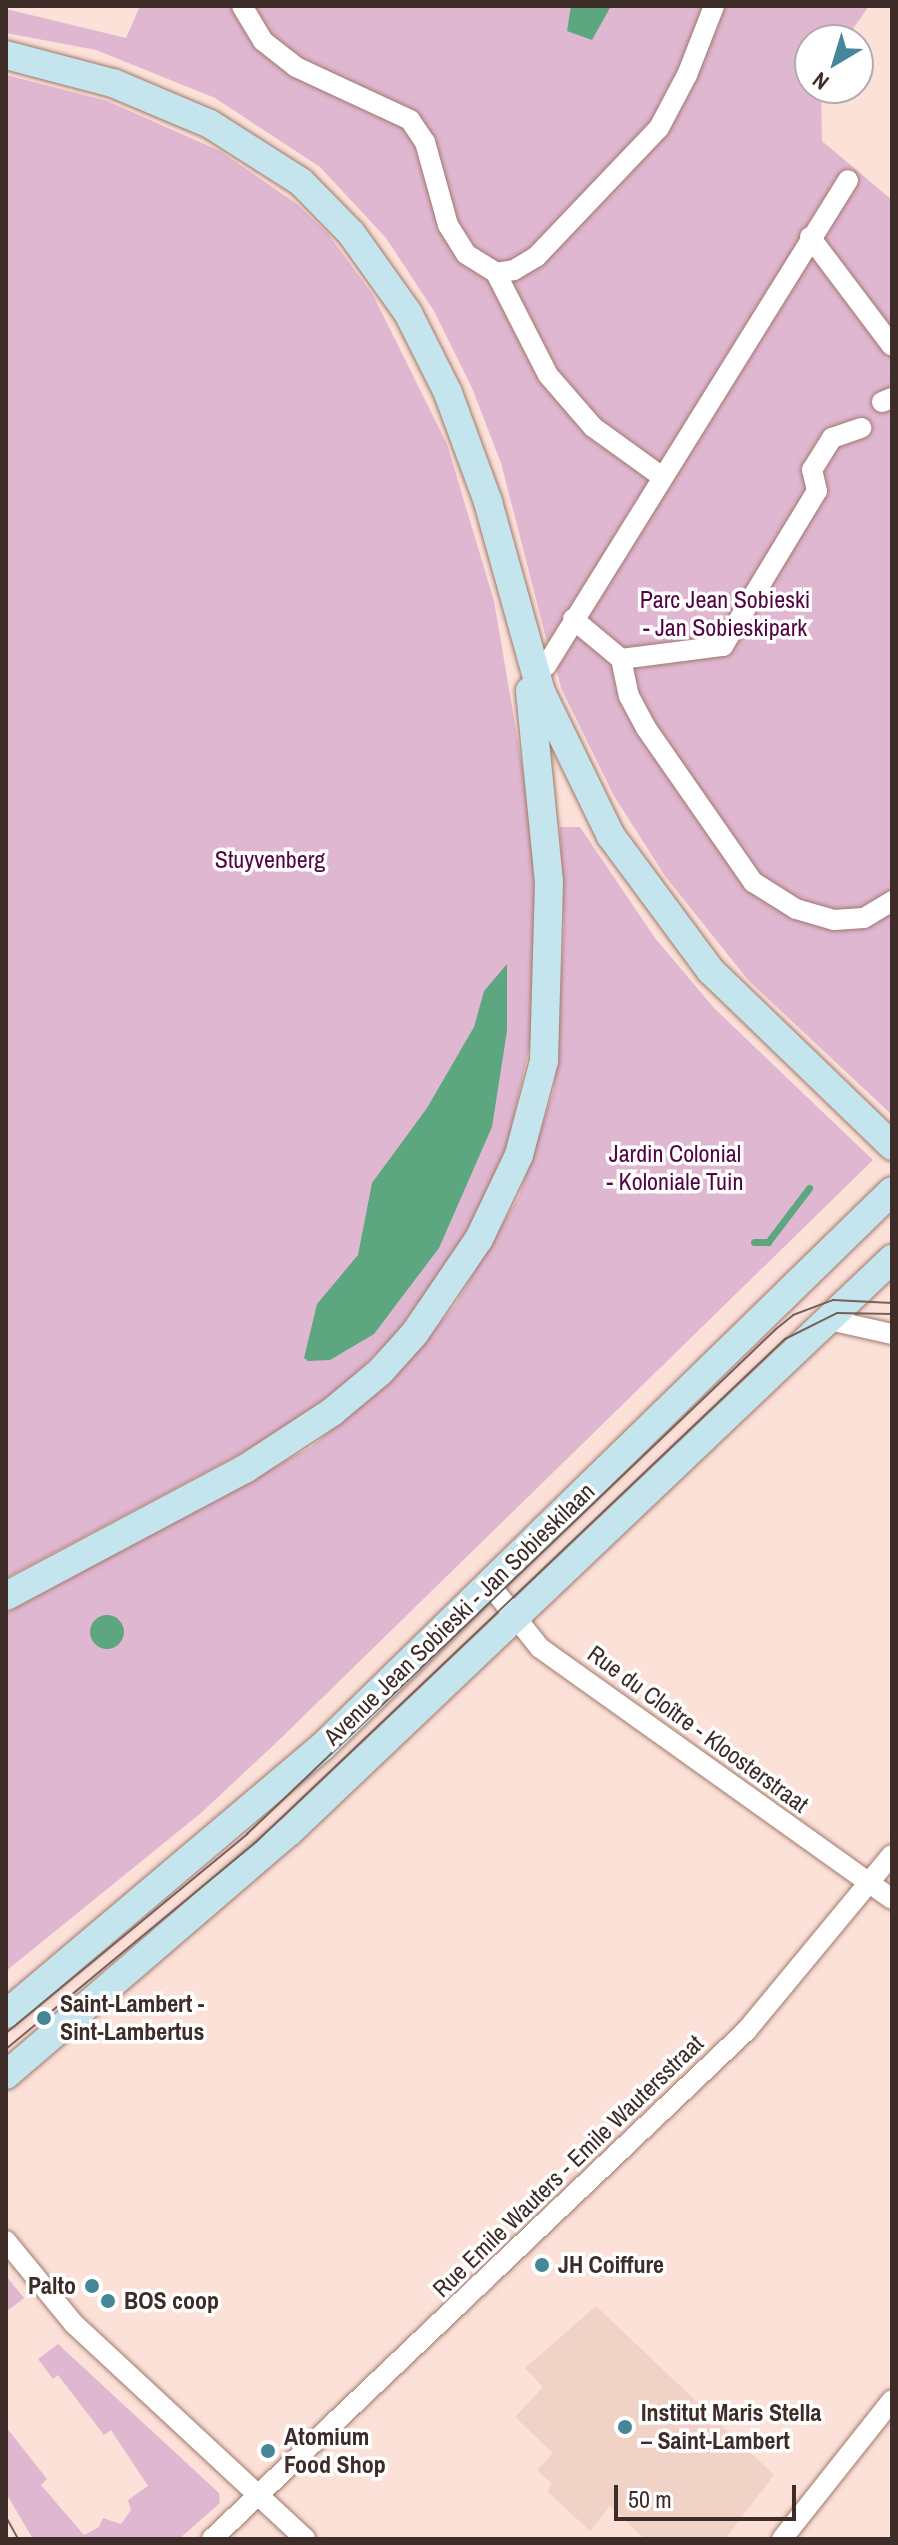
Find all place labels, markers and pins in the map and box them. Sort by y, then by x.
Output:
place label: Saint-Lambert - Sint-Lambertus [60,1990,204,2046]
marker: Saint-Lambert - Sint-Lambertus [35,2009,53,2027]
place label: JH Coiffure [558,2251,664,2279]
marker: JH Coiffure [533,2256,551,2274]
place label: Palto [28,2272,76,2300]
marker: Palto [83,2277,101,2295]
place label: BOS coop [124,2287,219,2315]
marker: BOS coop [99,2292,117,2310]
place label: Institut Maris Stella – Saint-Lambert [641,2399,821,2455]
marker: Institut Maris Stella – Saint-Lambert [616,2418,634,2436]
place label: Atomium Food Shop [284,2423,386,2479]
marker: Atomium Food Shop [259,2442,277,2460]

